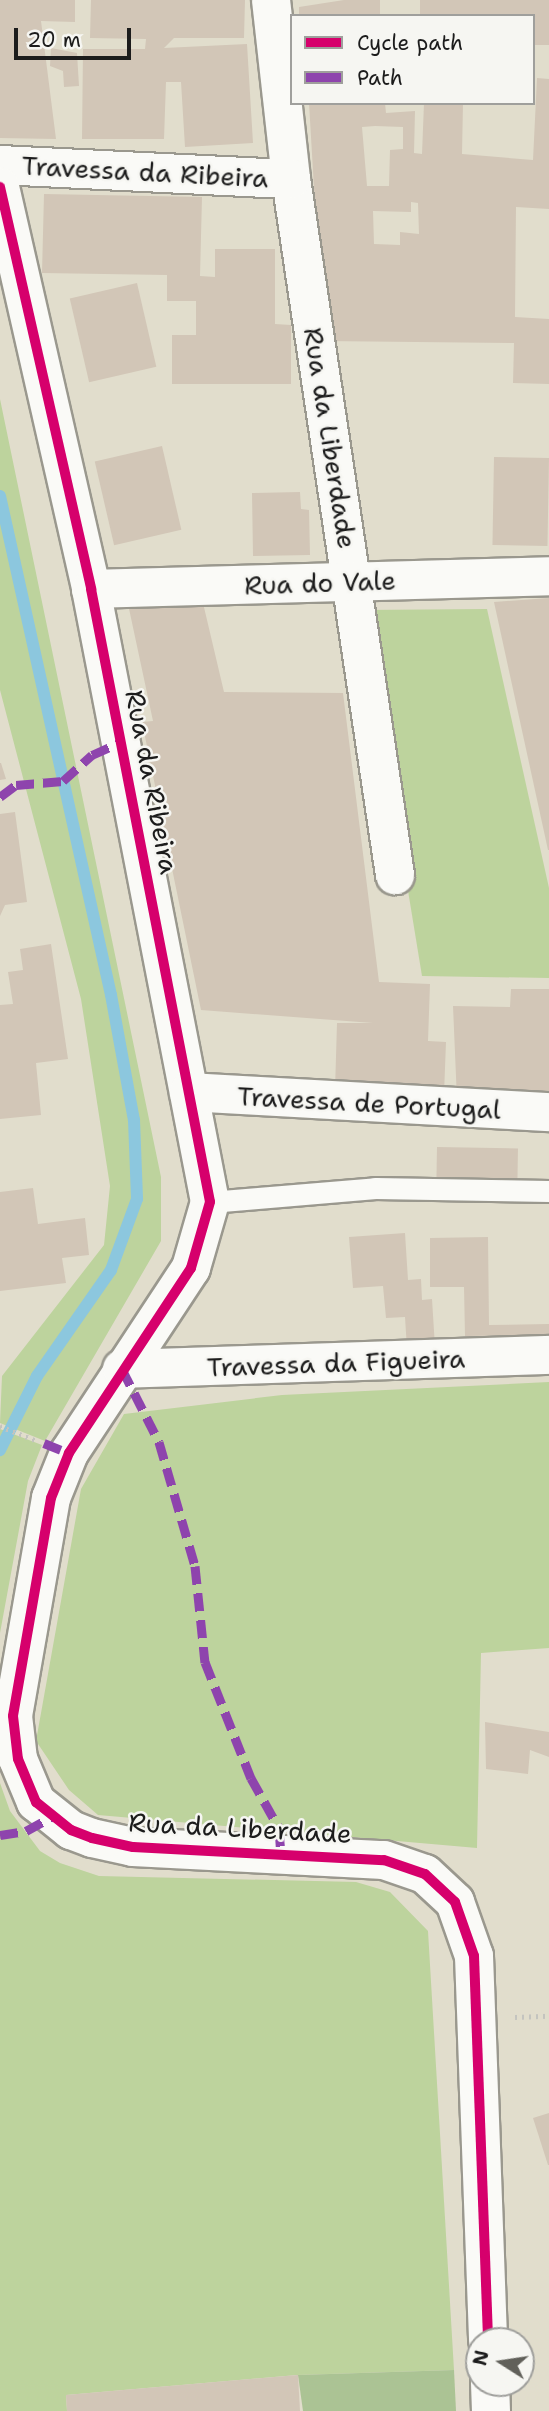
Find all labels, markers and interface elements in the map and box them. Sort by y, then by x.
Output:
scale bar [18,14,135,58]
legend [290,14,535,105]
text: 20 m [27,26,81,54]
text: Cycle path [357,29,463,57]
text: Path [357,64,403,92]
street label: Travessa da Ribeira [21,150,269,194]
street label: Rua da Liberdade [297,325,363,551]
street label: Rua do Vale [244,565,396,601]
street label: Rua da Ribeira [119,687,185,877]
street label: Travessa de Portugal [236,1081,502,1125]
street label: Travessa da Figueira [206,1343,466,1383]
street label: Rua da Liberdade [128,1807,352,1849]
north arrow [465,2327,535,2397]
text: N [467,2348,495,2368]

